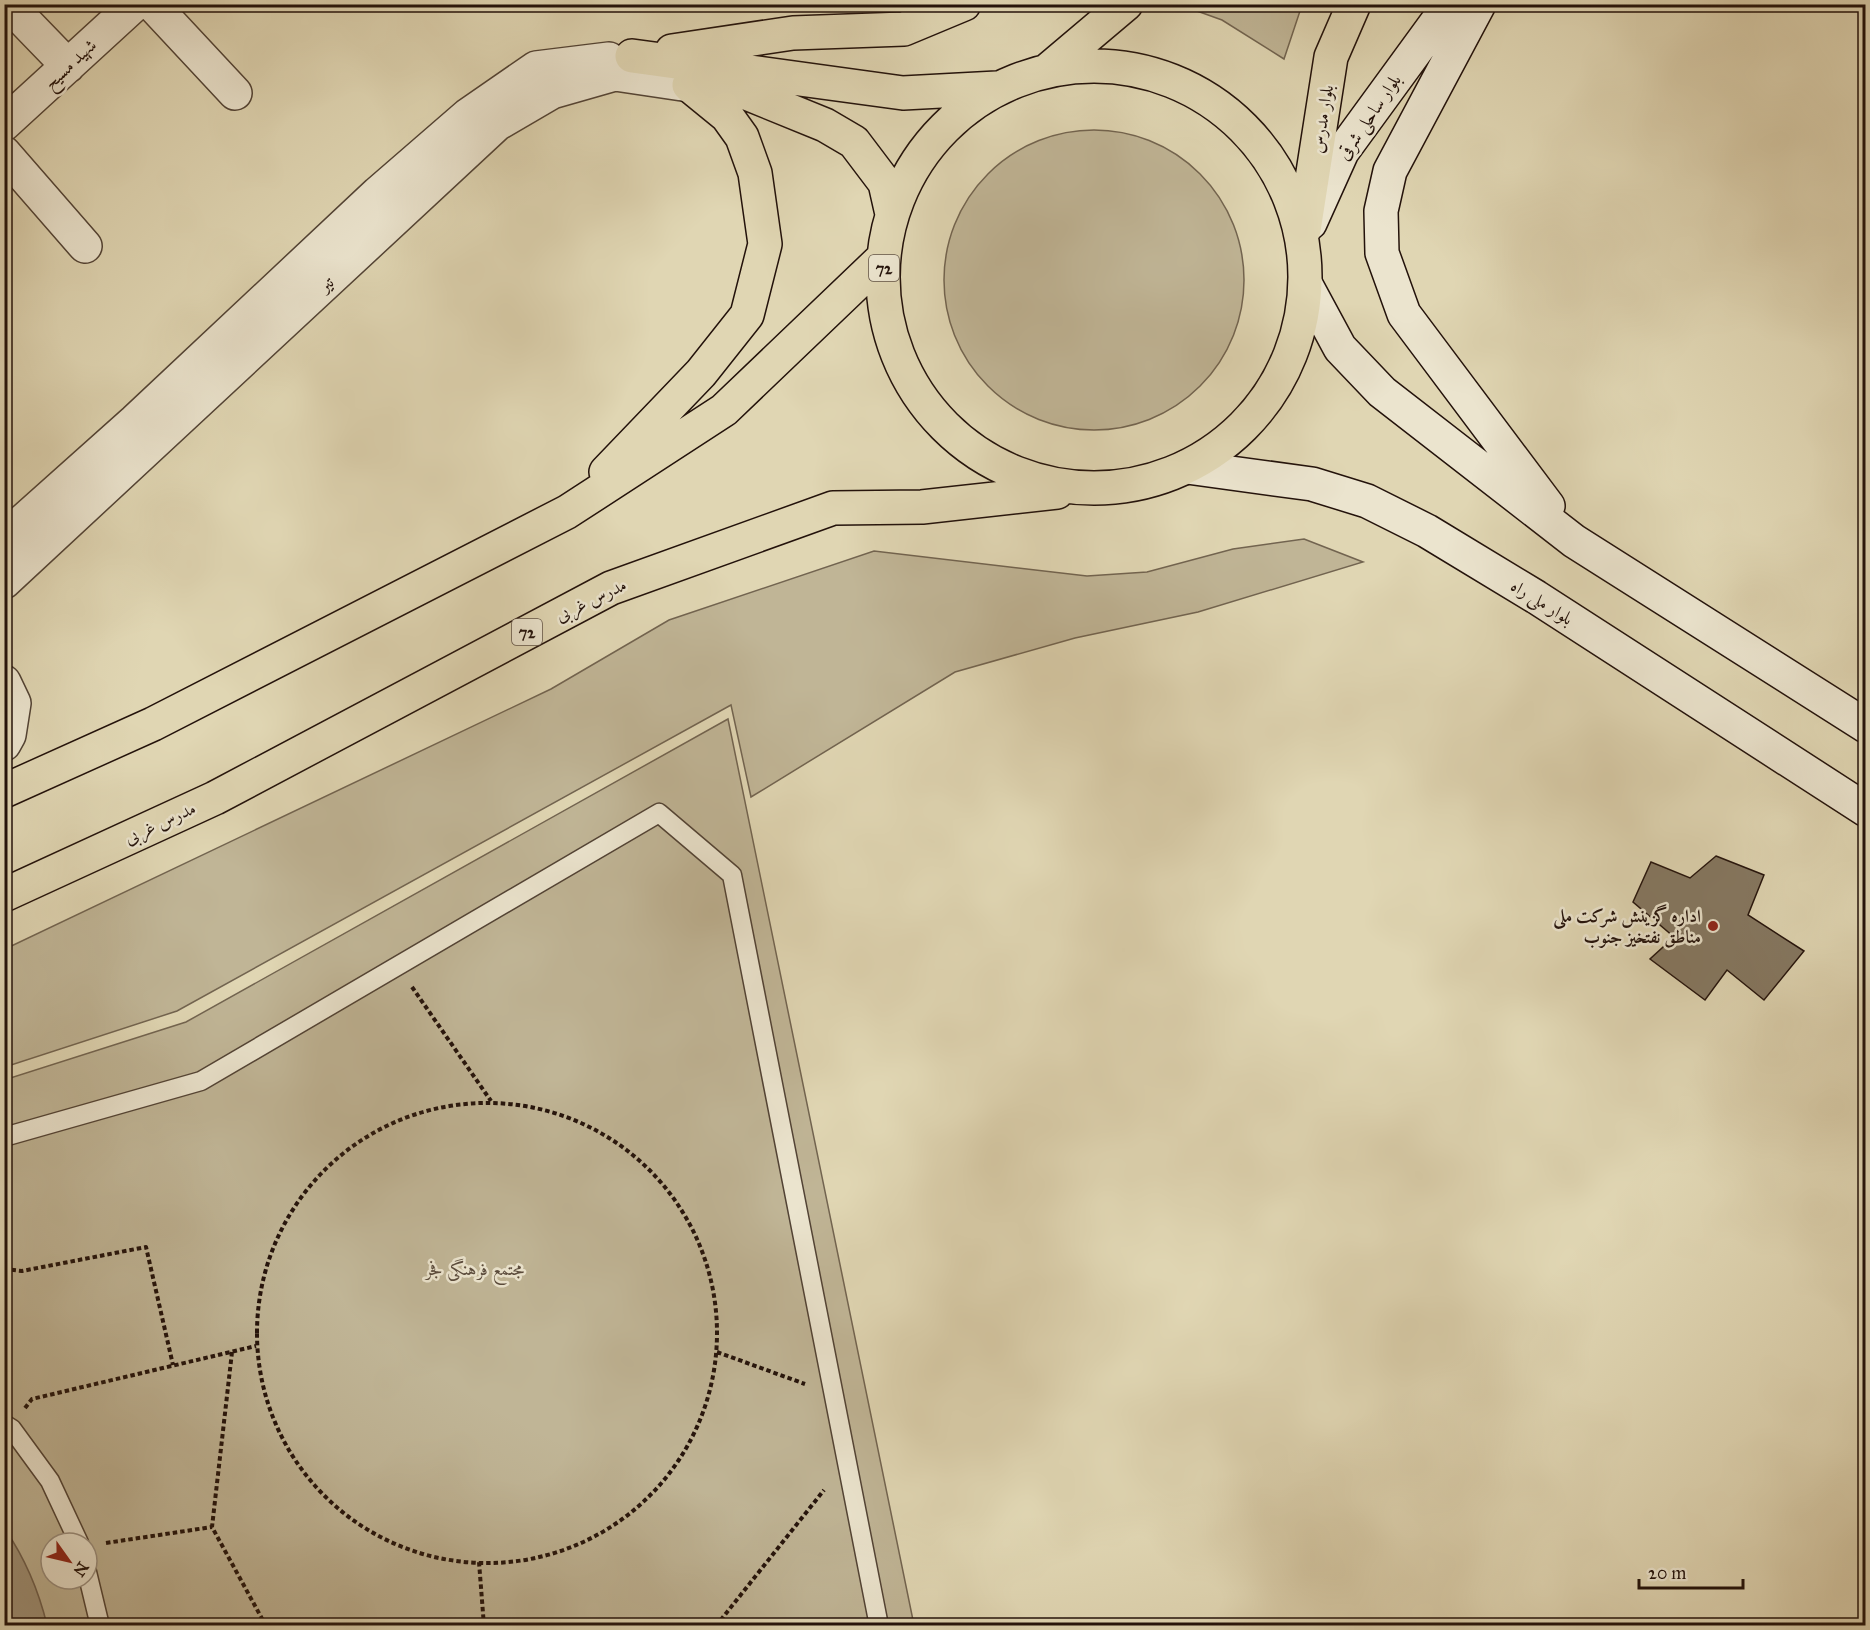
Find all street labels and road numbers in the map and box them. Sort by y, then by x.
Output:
street label: شهید مسیح [39,34,104,98]
street label: بلوار ساحلی شرقی [1332,70,1407,165]
street label: بلوار مدرس [1306,83,1338,155]
road number: 72 [869,255,899,281]
street label: تیر [312,271,339,298]
street label: مدرس غربی [552,573,631,628]
street label: بلوار ملی راه [1506,574,1577,631]
road number: 72 [512,619,542,645]
street label: مدرس غربی [121,797,200,851]

